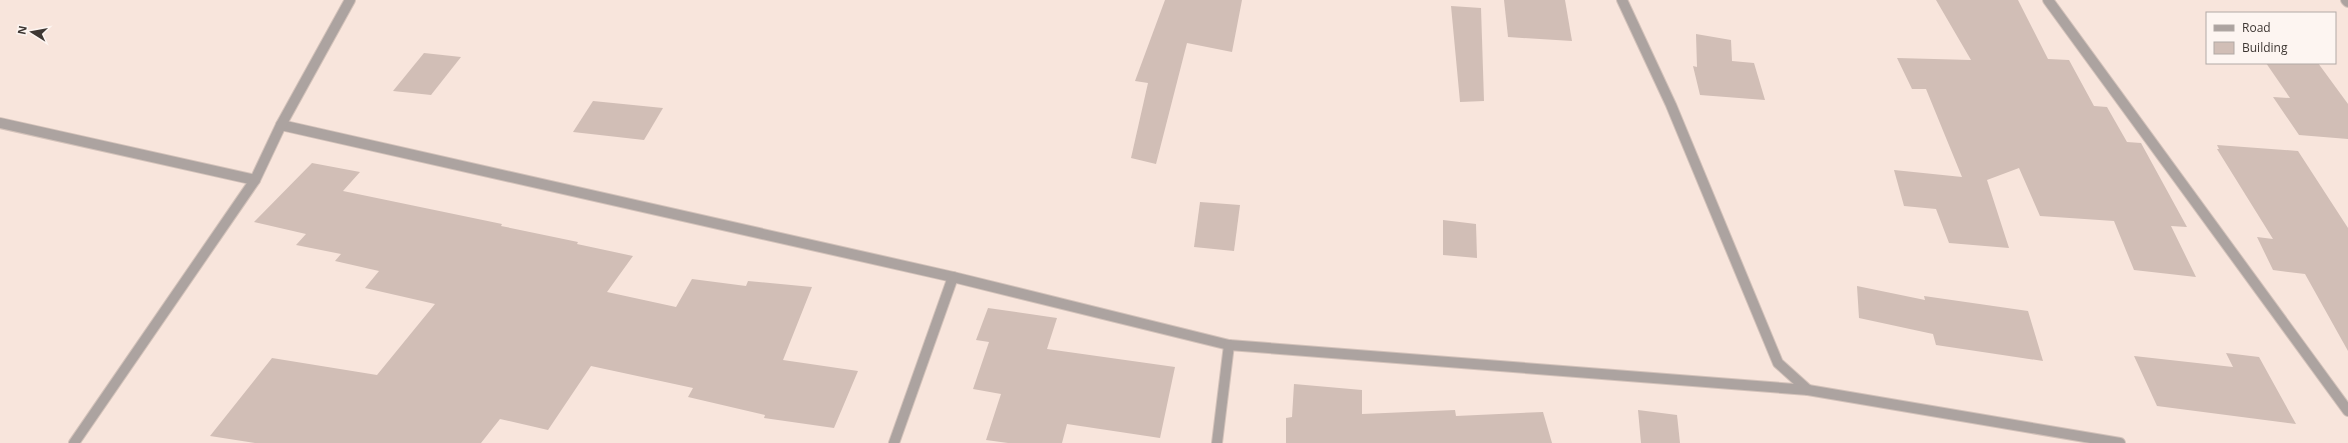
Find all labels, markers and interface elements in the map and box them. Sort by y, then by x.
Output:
north arrow [12,12,52,52]
legend [2206,12,2336,64]
text: Road [2242,19,2271,36]
text: N [13,24,30,36]
text: Building [2242,39,2288,56]

